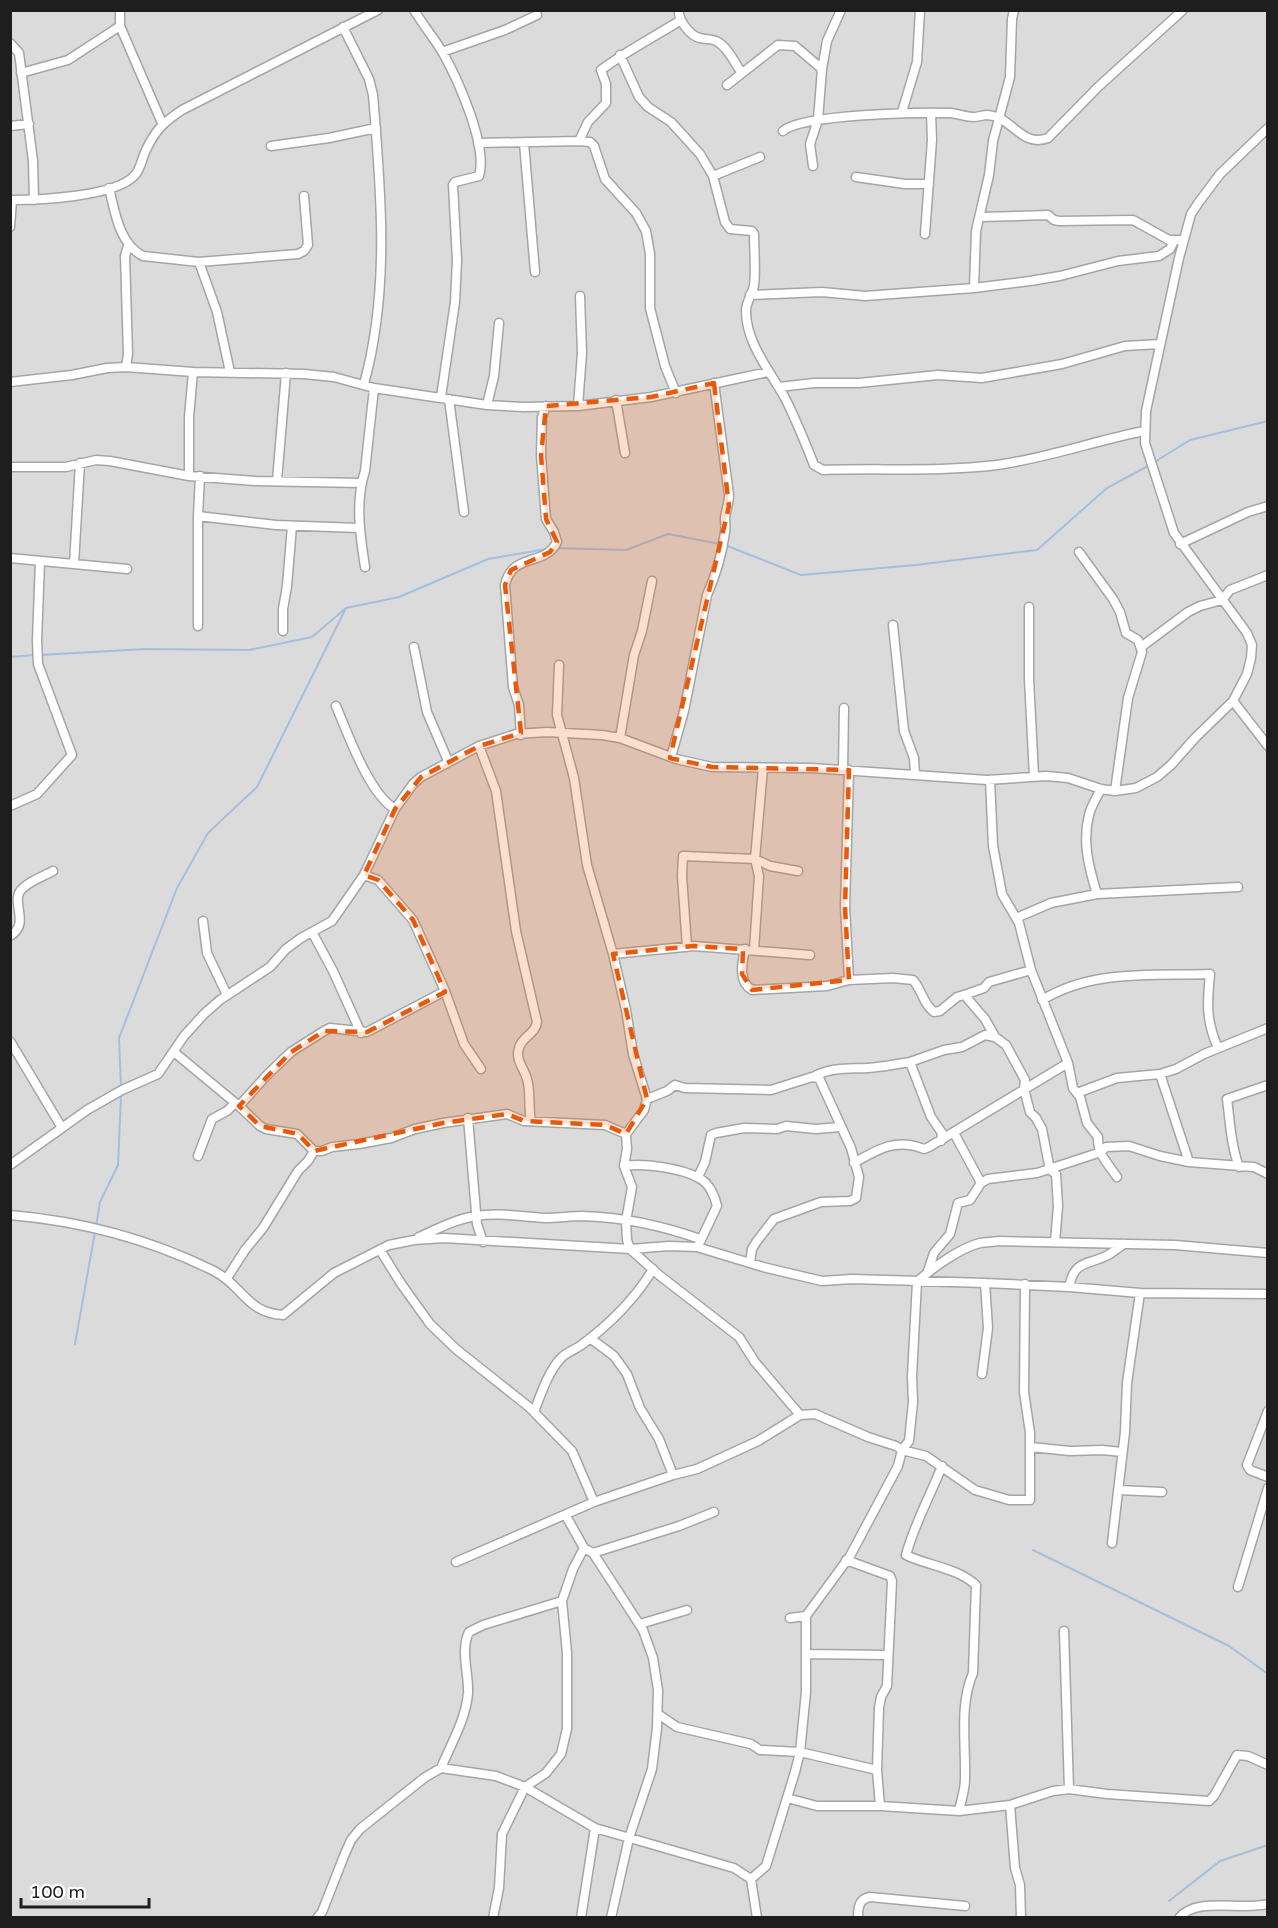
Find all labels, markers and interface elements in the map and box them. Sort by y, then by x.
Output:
scale bar [21,1871,148,1909]
text: 100 m [30,1881,85,1903]

